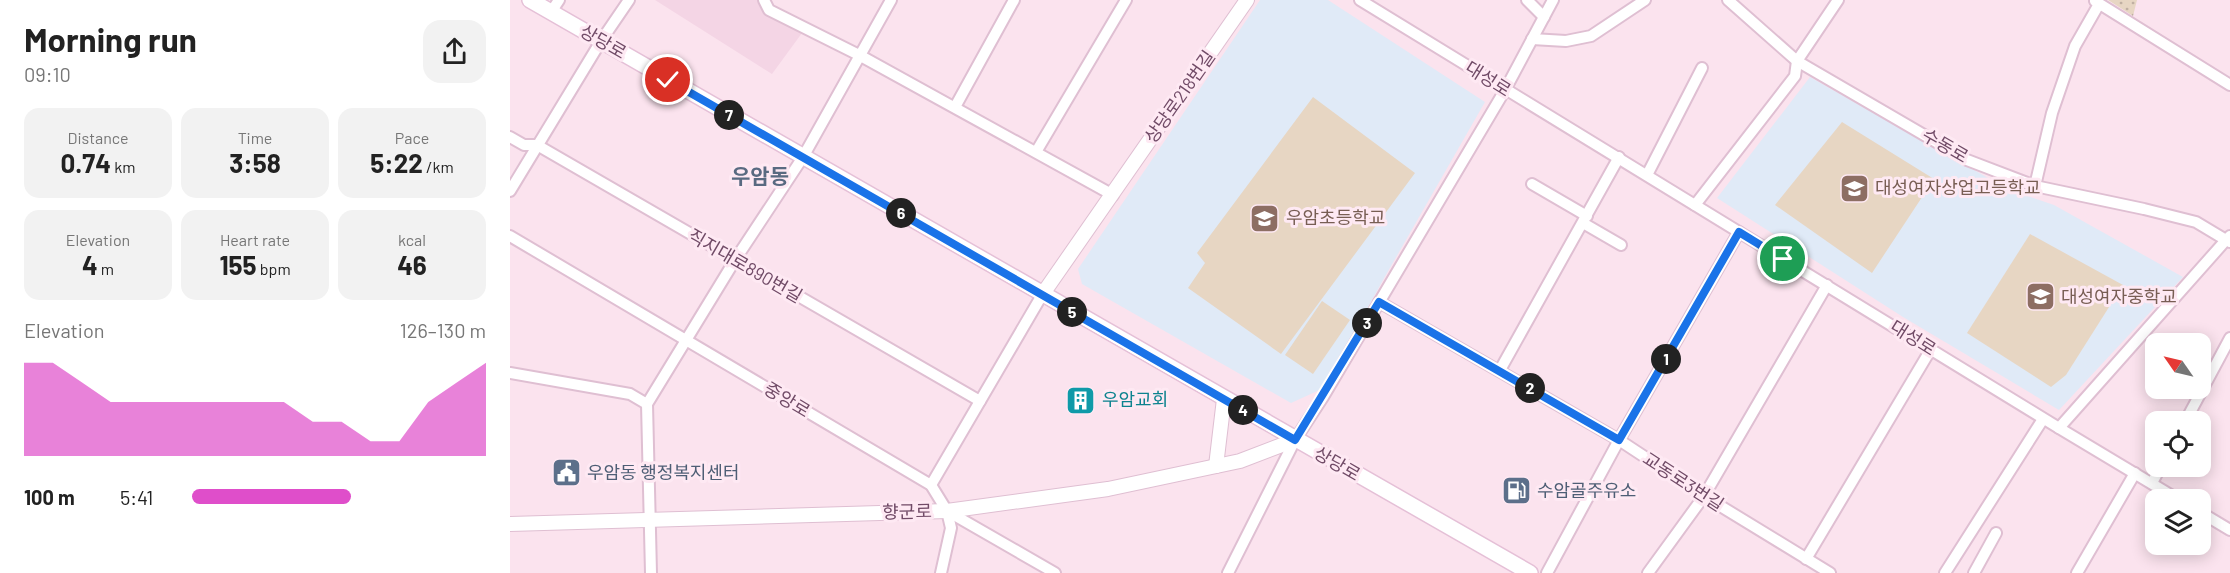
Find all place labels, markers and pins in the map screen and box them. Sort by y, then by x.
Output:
pin [642,54,693,105]
pin: 7 [714,100,744,130]
school or university icon: 대성여자상업고등학교 [1838,172,1870,204]
place label: 대성여자상업고등학교 [1875,176,2041,198]
pin: 6 [886,198,916,228]
school or university icon: 우암초등학교 [1249,202,1281,234]
place label: 우암초등학교 [1286,206,1385,228]
pin [1757,233,1808,284]
school or university icon: 대성여자중학교 [2024,281,2056,313]
place label: 대성여자중학교 [2061,285,2177,307]
pin: 5 [1057,297,1087,327]
pin: 3 [1352,308,1382,338]
pin: 1 [1651,344,1681,374]
pin: 2 [1515,373,1545,403]
building icon: 우암교회 [1065,384,1097,416]
place label: 우암교회 [1102,388,1168,410]
pin: 4 [1228,395,1258,425]
public building icon: 우암동 행정복지센터 [550,457,582,489]
place label: 우암동 행정복지센터 [587,461,740,483]
fuel station icon: 수암골주유소 [1500,475,1532,507]
place label: 수암골주유소 [1537,479,1636,501]

